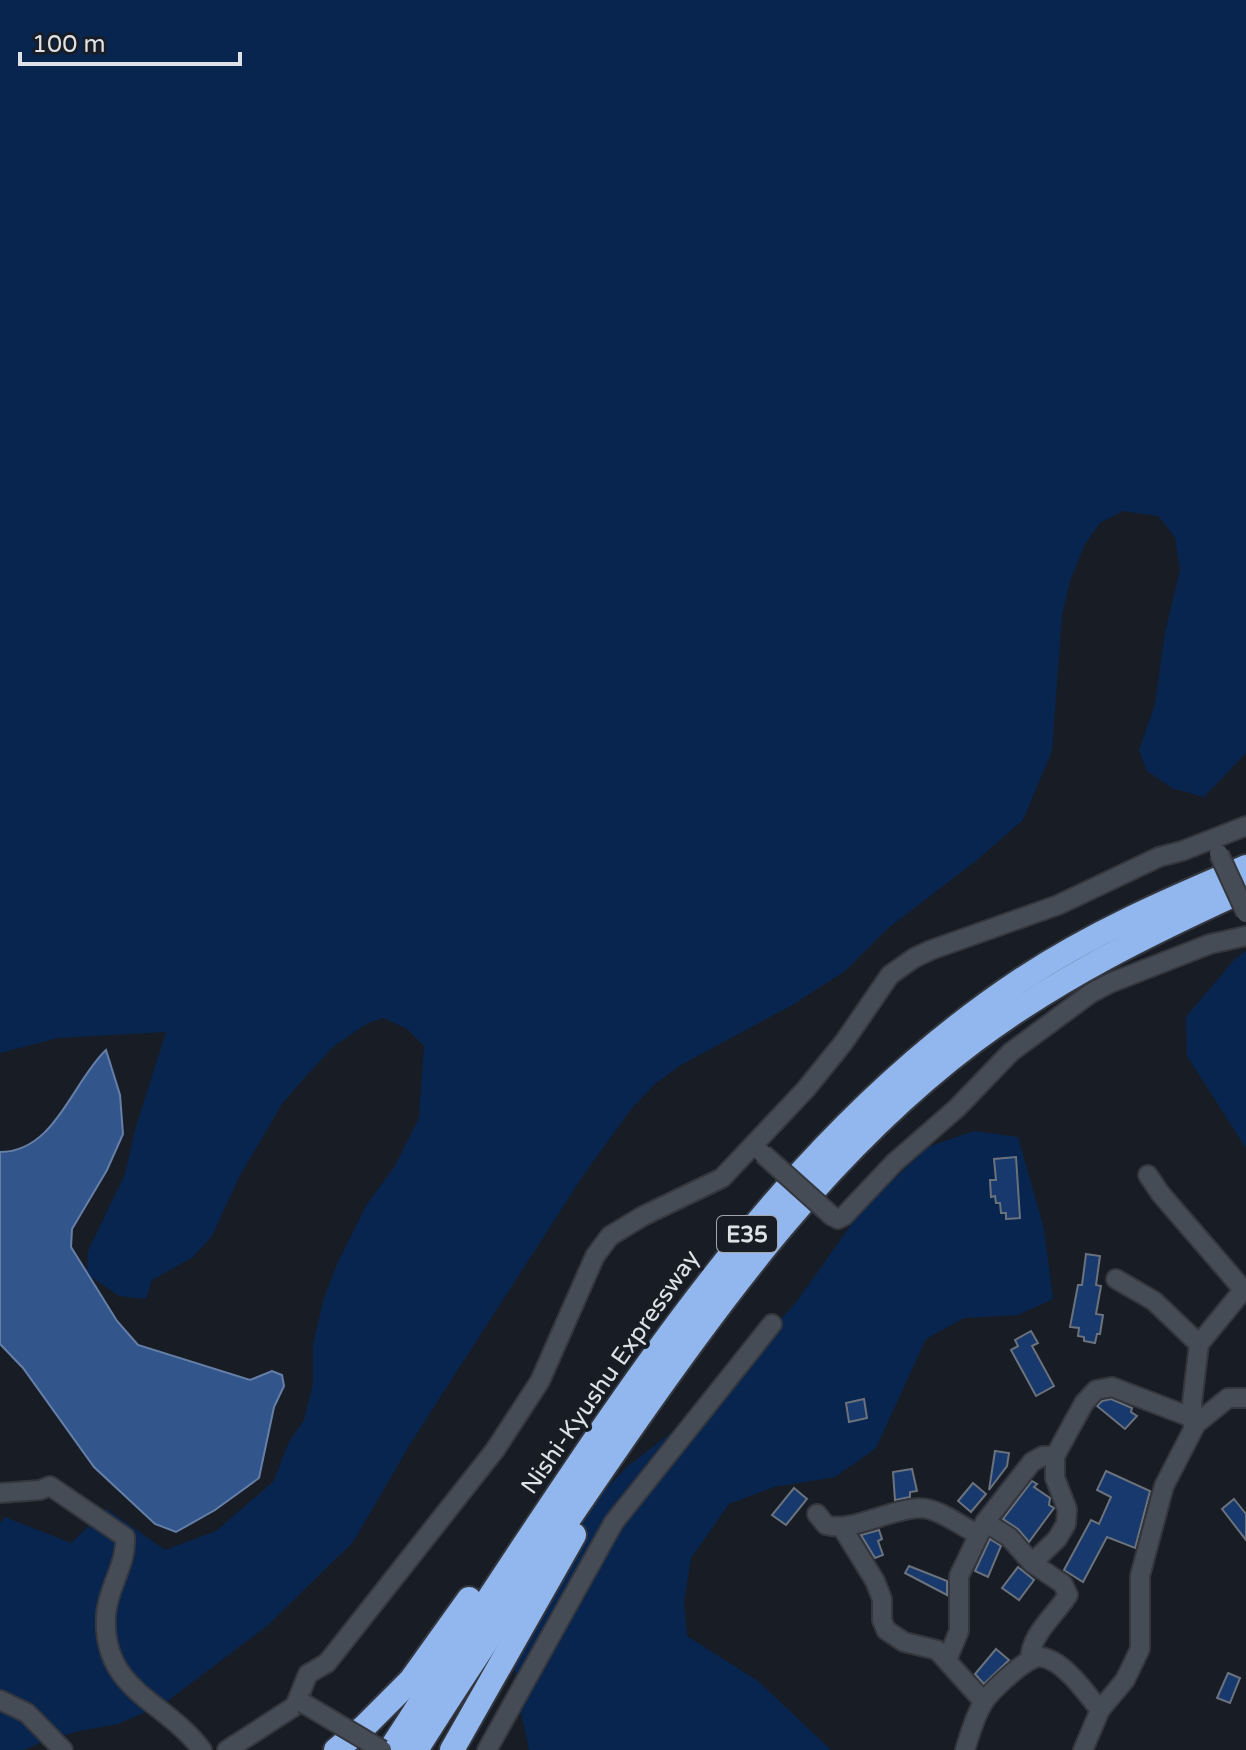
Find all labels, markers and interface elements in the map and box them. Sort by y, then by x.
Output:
scale bar [20,16,240,66]
text: 100 m [32,30,106,59]
road number: E35 [717,1216,777,1252]
street label: Nishi-Kyushu Expressway [515,1245,706,1500]

